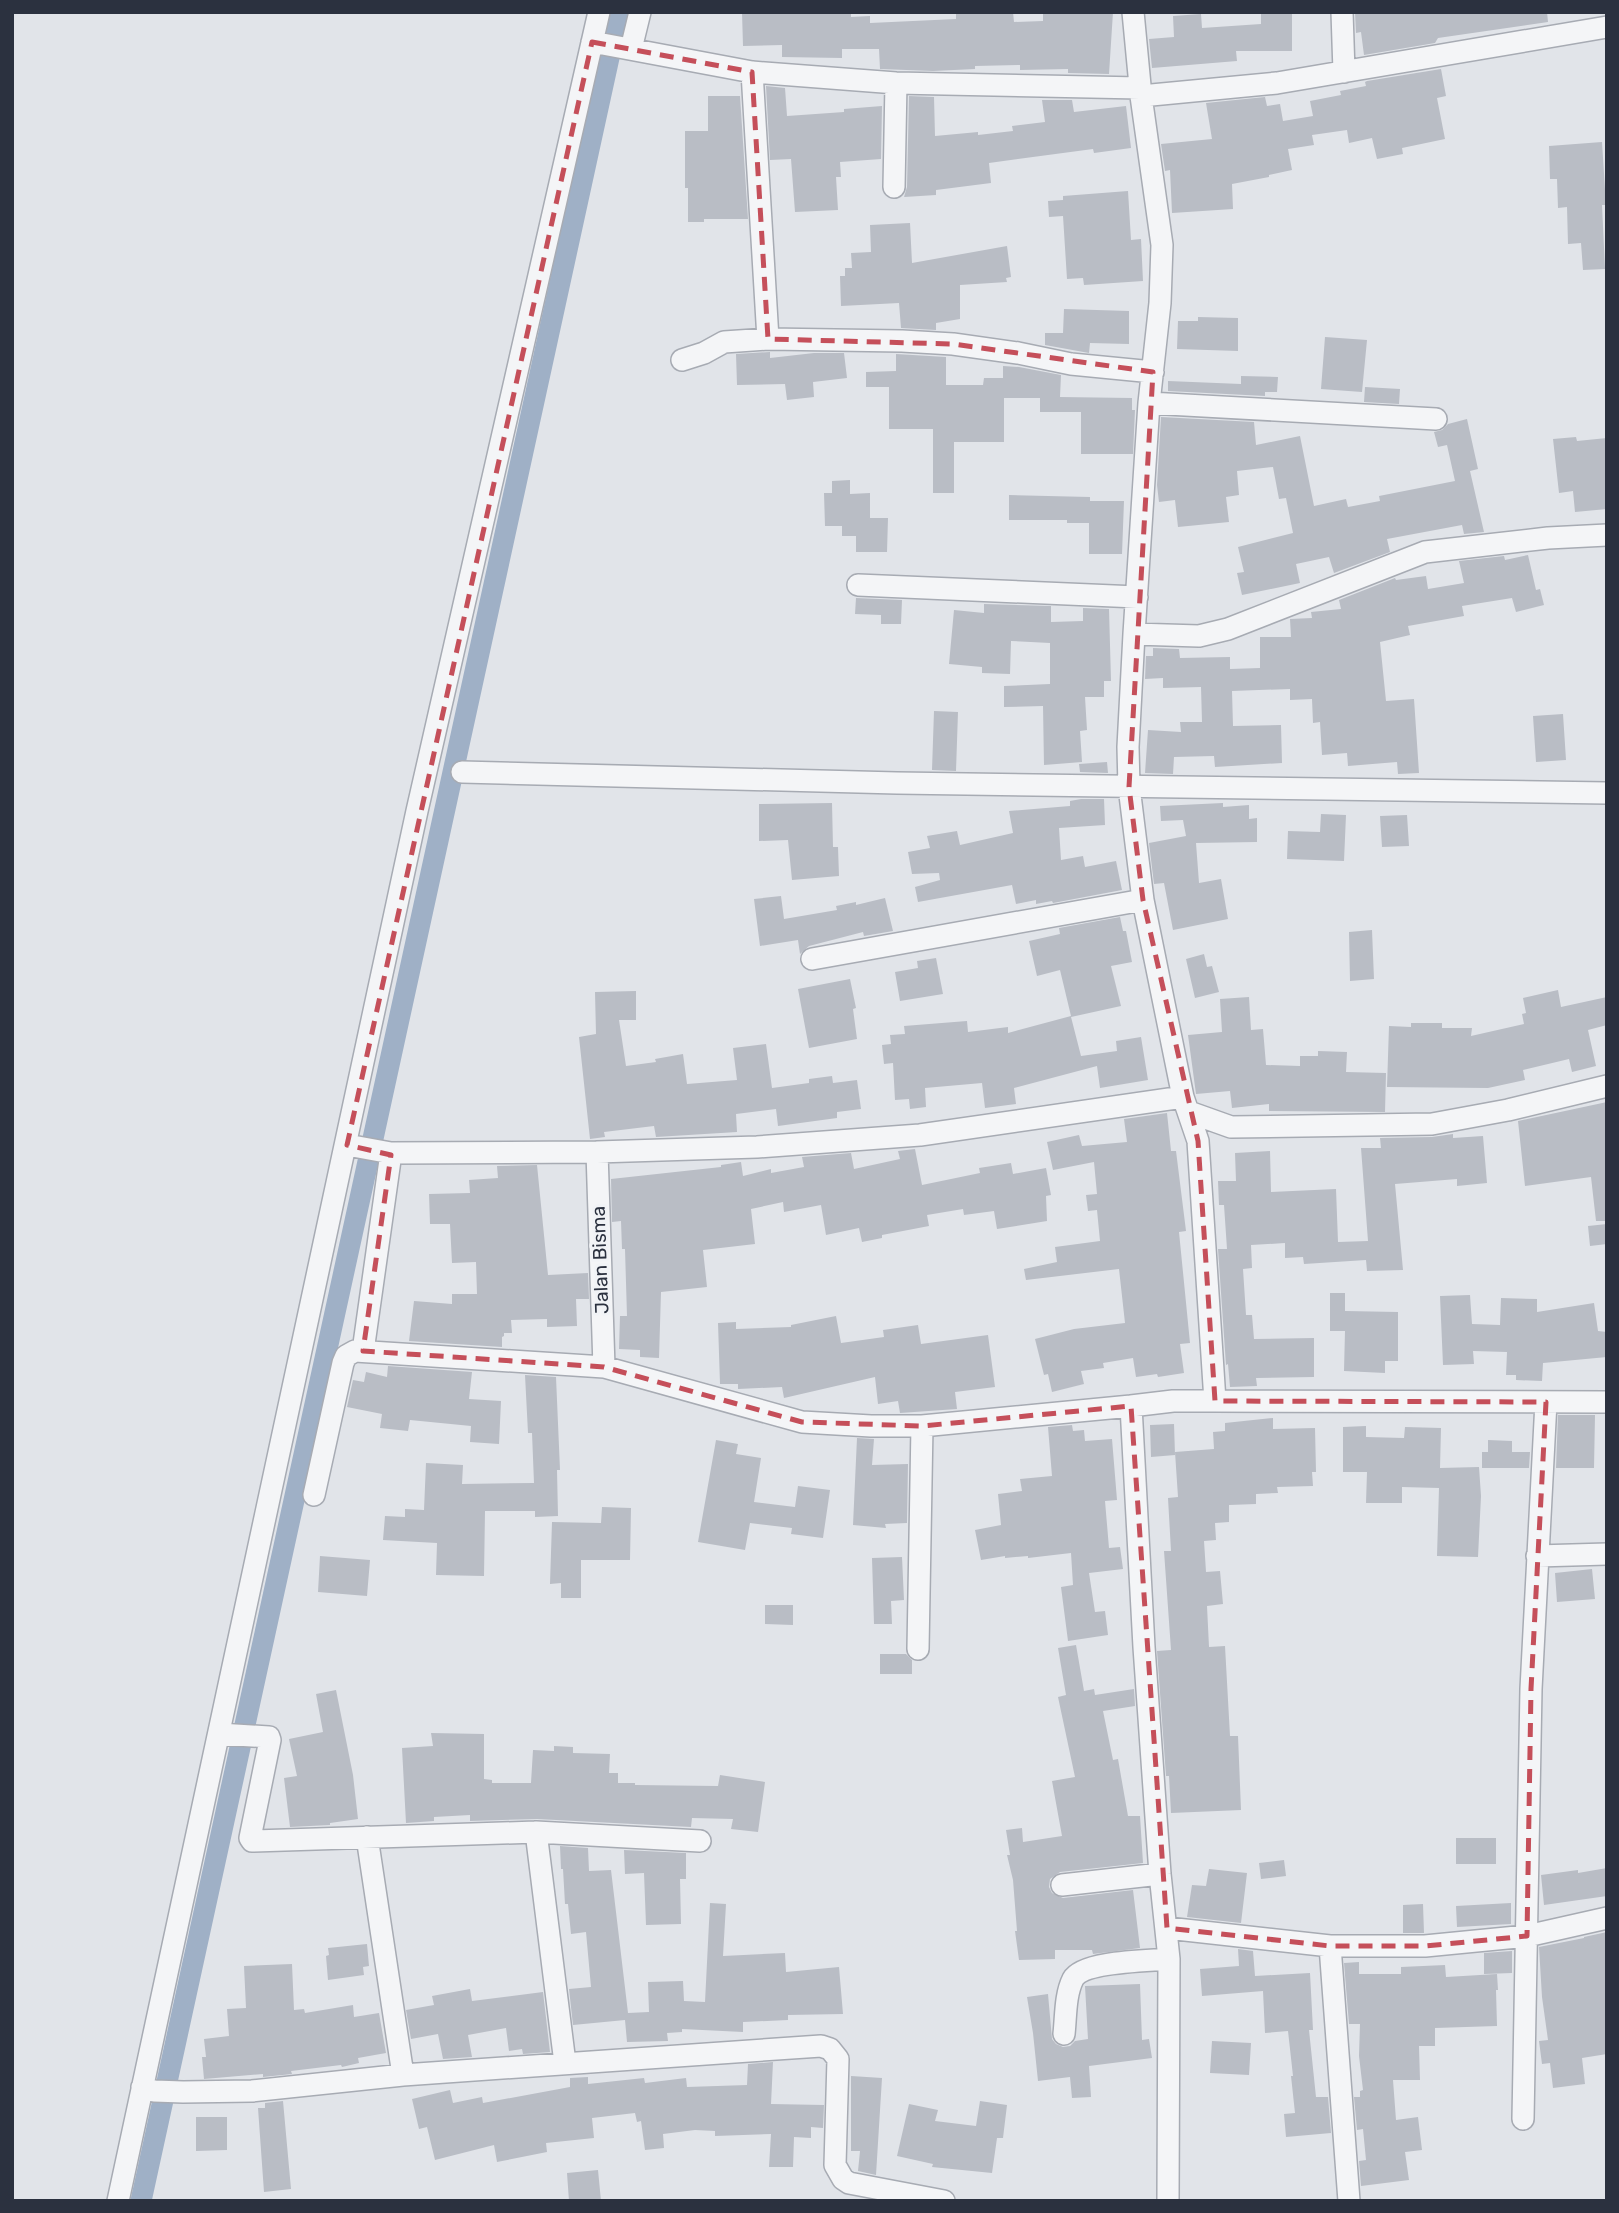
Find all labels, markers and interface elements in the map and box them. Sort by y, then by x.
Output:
street label: Jalan Bisma [587,1206,613,1314]

